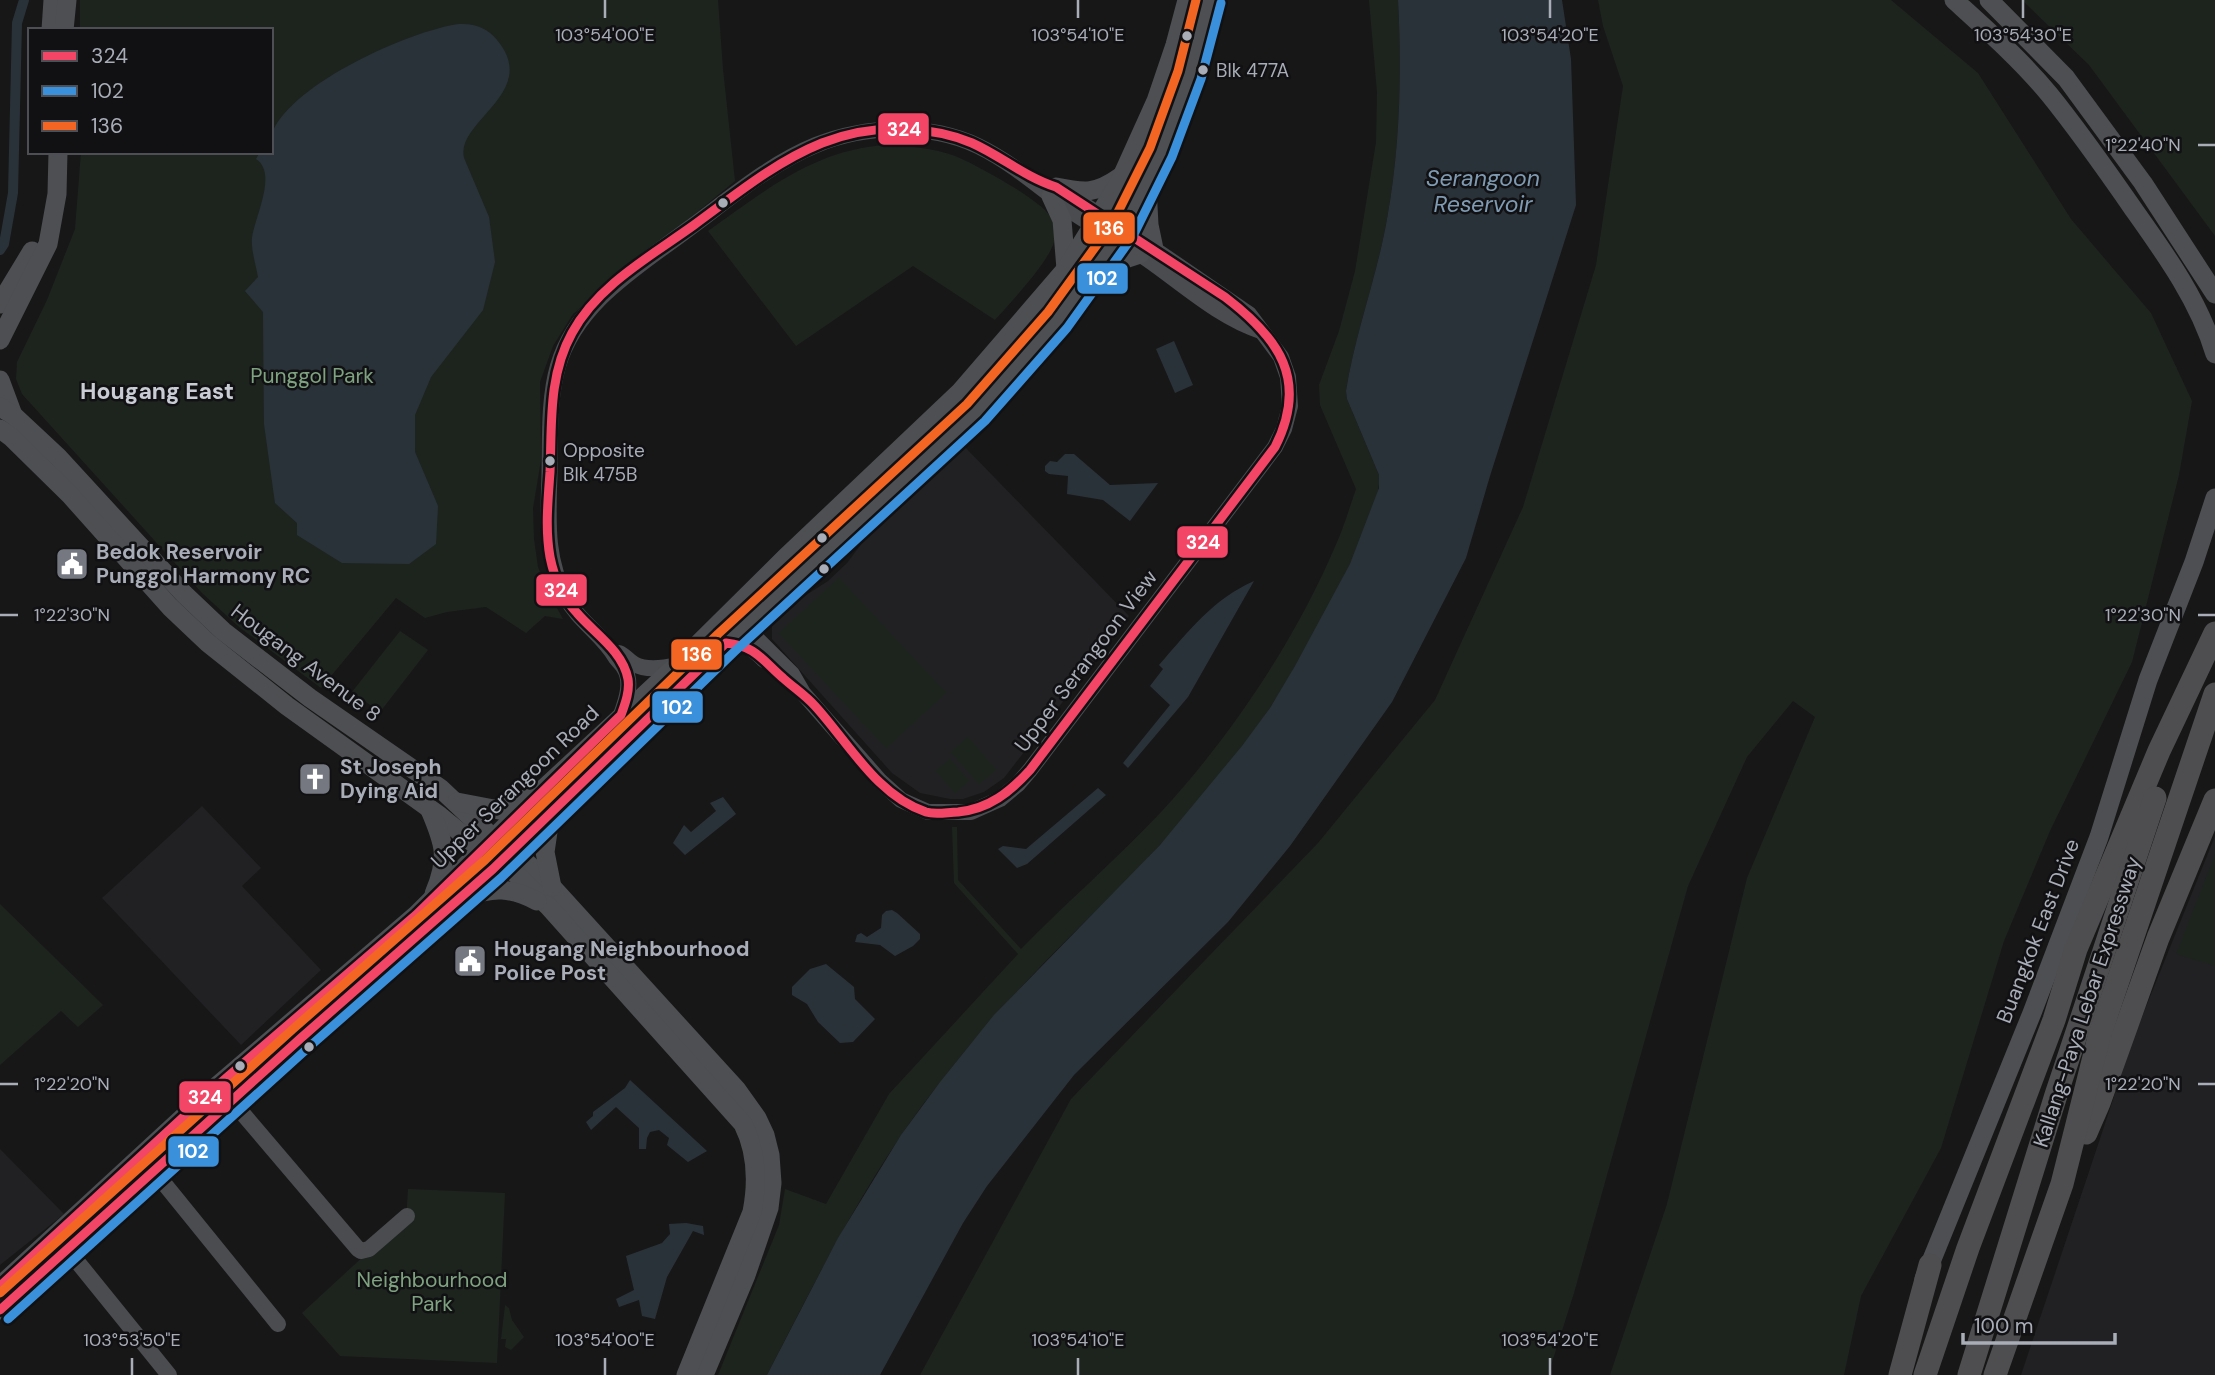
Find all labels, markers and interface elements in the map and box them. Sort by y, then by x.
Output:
text: 103°54'00"E [555,23,655,47]
text: 103°54'10"E [1032,23,1124,47]
text: 103°54'20"E [1501,23,1599,47]
text: 103°54'30"E [1974,23,2072,47]
legend [28,28,273,154]
unlabelled marker [1180,29,1194,43]
text: 324 [91,42,128,70]
place label: Blk 477A [1216,58,1289,83]
marker: Blk 477A [1196,63,1210,77]
text: 102 [91,77,124,105]
text: 136 [91,112,123,140]
line badge: 324 [877,112,930,146]
text: 324 [887,117,921,142]
text: 1°22'40"N [2105,133,2181,157]
water label: Serangoon Reservoir [1426,163,1540,219]
unlabelled marker [716,196,730,210]
line badge: 136 [1082,211,1136,245]
text: 136 [1094,216,1124,241]
line badge: 102 [1076,262,1129,295]
text: 102 [1086,266,1118,291]
park label: Punggol Park [250,362,374,390]
district label: Hougang East [80,376,234,406]
place label: Opposite Blk 475B [563,438,645,487]
marker: Opposite Blk 475B [543,454,557,468]
line badge: 324 [1176,525,1229,559]
text: 324 [1186,530,1220,555]
unlabelled marker [815,531,829,545]
place label: Bedok Reservoir Punggol Harmony RC [96,538,310,590]
public building icon: Bedok Reservoir Punggol Harmony RC [53,545,91,583]
unlabelled marker [817,562,831,576]
street label: Upper Serangoon View [1008,564,1164,758]
line badge: 324 [535,573,588,607]
text: 324 [544,578,578,603]
street label: Hougang Avenue 8 [225,597,387,729]
text: 1°22'30"N [34,603,110,627]
text: 1°22'30"N [2105,603,2181,627]
line badge: 136 [670,638,723,671]
text: 136 [682,642,712,667]
line badge: 102 [651,690,704,724]
text: 102 [661,695,693,720]
street label: Upper Serangoon Road [425,699,605,875]
place label: St Joseph Dying Aid [340,753,441,805]
church icon: St Joseph Dying Aid [296,760,334,798]
street label: Buangkok East Drive [1990,835,2086,1027]
street label: Kallang-Paya Lebar Expressway [2027,853,2147,1151]
place label: Hougang Neighbourhood Police Post [494,935,750,987]
public building icon: Hougang Neighbourhood Police Post [451,942,489,980]
unlabelled marker [302,1040,316,1054]
unlabelled marker [233,1059,247,1073]
text: 1°22'20"N [34,1072,110,1096]
text: 1°22'20"N [2105,1072,2181,1096]
line badge: 324 [178,1080,232,1114]
text: 324 [188,1085,222,1110]
line badge: 102 [167,1135,220,1168]
text: 102 [177,1139,209,1164]
park label: Neighbourhood Park [357,1266,507,1318]
scale bar [1963,1302,2115,1346]
text: 100 m [1974,1312,2034,1340]
text: 103°53'50"E [83,1328,181,1352]
text: 103°54'00"E [555,1328,655,1352]
text: 103°54'10"E [1032,1328,1124,1352]
text: 103°54'20"E [1501,1328,1599,1352]

